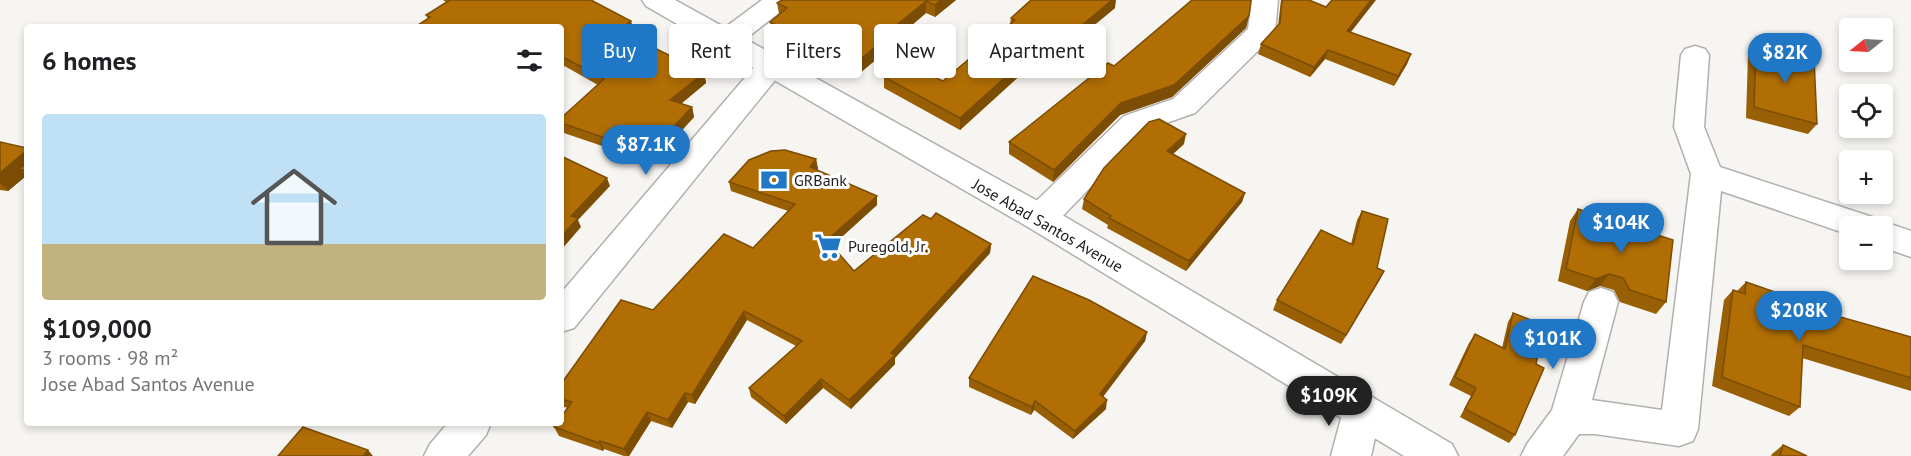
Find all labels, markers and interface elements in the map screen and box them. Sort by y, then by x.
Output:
north arrow [1839,18,1893,72]
map controls [1839,18,1893,270]
chip: Buy [582,24,657,78]
chip: Rent [669,24,752,78]
chip: Filters [764,24,862,78]
chip: New [874,24,956,78]
chip: Apartment [968,24,1106,78]
pin: $82K [1749,33,1821,84]
text: $82K [1762,39,1808,65]
text: 6 homes [42,44,137,77]
icon: filters [513,44,546,77]
button: locate [1839,84,1893,138]
pin: $87.1K [597,125,695,176]
text: $87.1K [616,131,676,157]
button: + [1839,150,1893,204]
icon: home [240,153,348,261]
bank icon: GRBank [759,165,789,195]
place label: GRBank [794,170,847,190]
street label: Jose Abad Santos Avenue [968,173,1127,276]
pin: $104K [1579,203,1663,254]
text: $104K [1592,209,1650,235]
button: − [1839,216,1893,270]
supermarket icon: Puregold, Jr. [813,231,843,261]
place label: Puregold, Jr. [848,236,928,256]
pin: $208K [1757,291,1841,342]
text: $208K [1770,297,1828,323]
text: $109,000 [42,312,152,345]
pin: $101K [1511,319,1595,370]
text: $101K [1524,325,1582,351]
text: 3 rooms · 98 m² [42,345,178,371]
text: Jose Abad Santos Avenue [42,371,255,397]
pin: $109K [1287,376,1371,427]
text: $109K [1300,382,1358,408]

